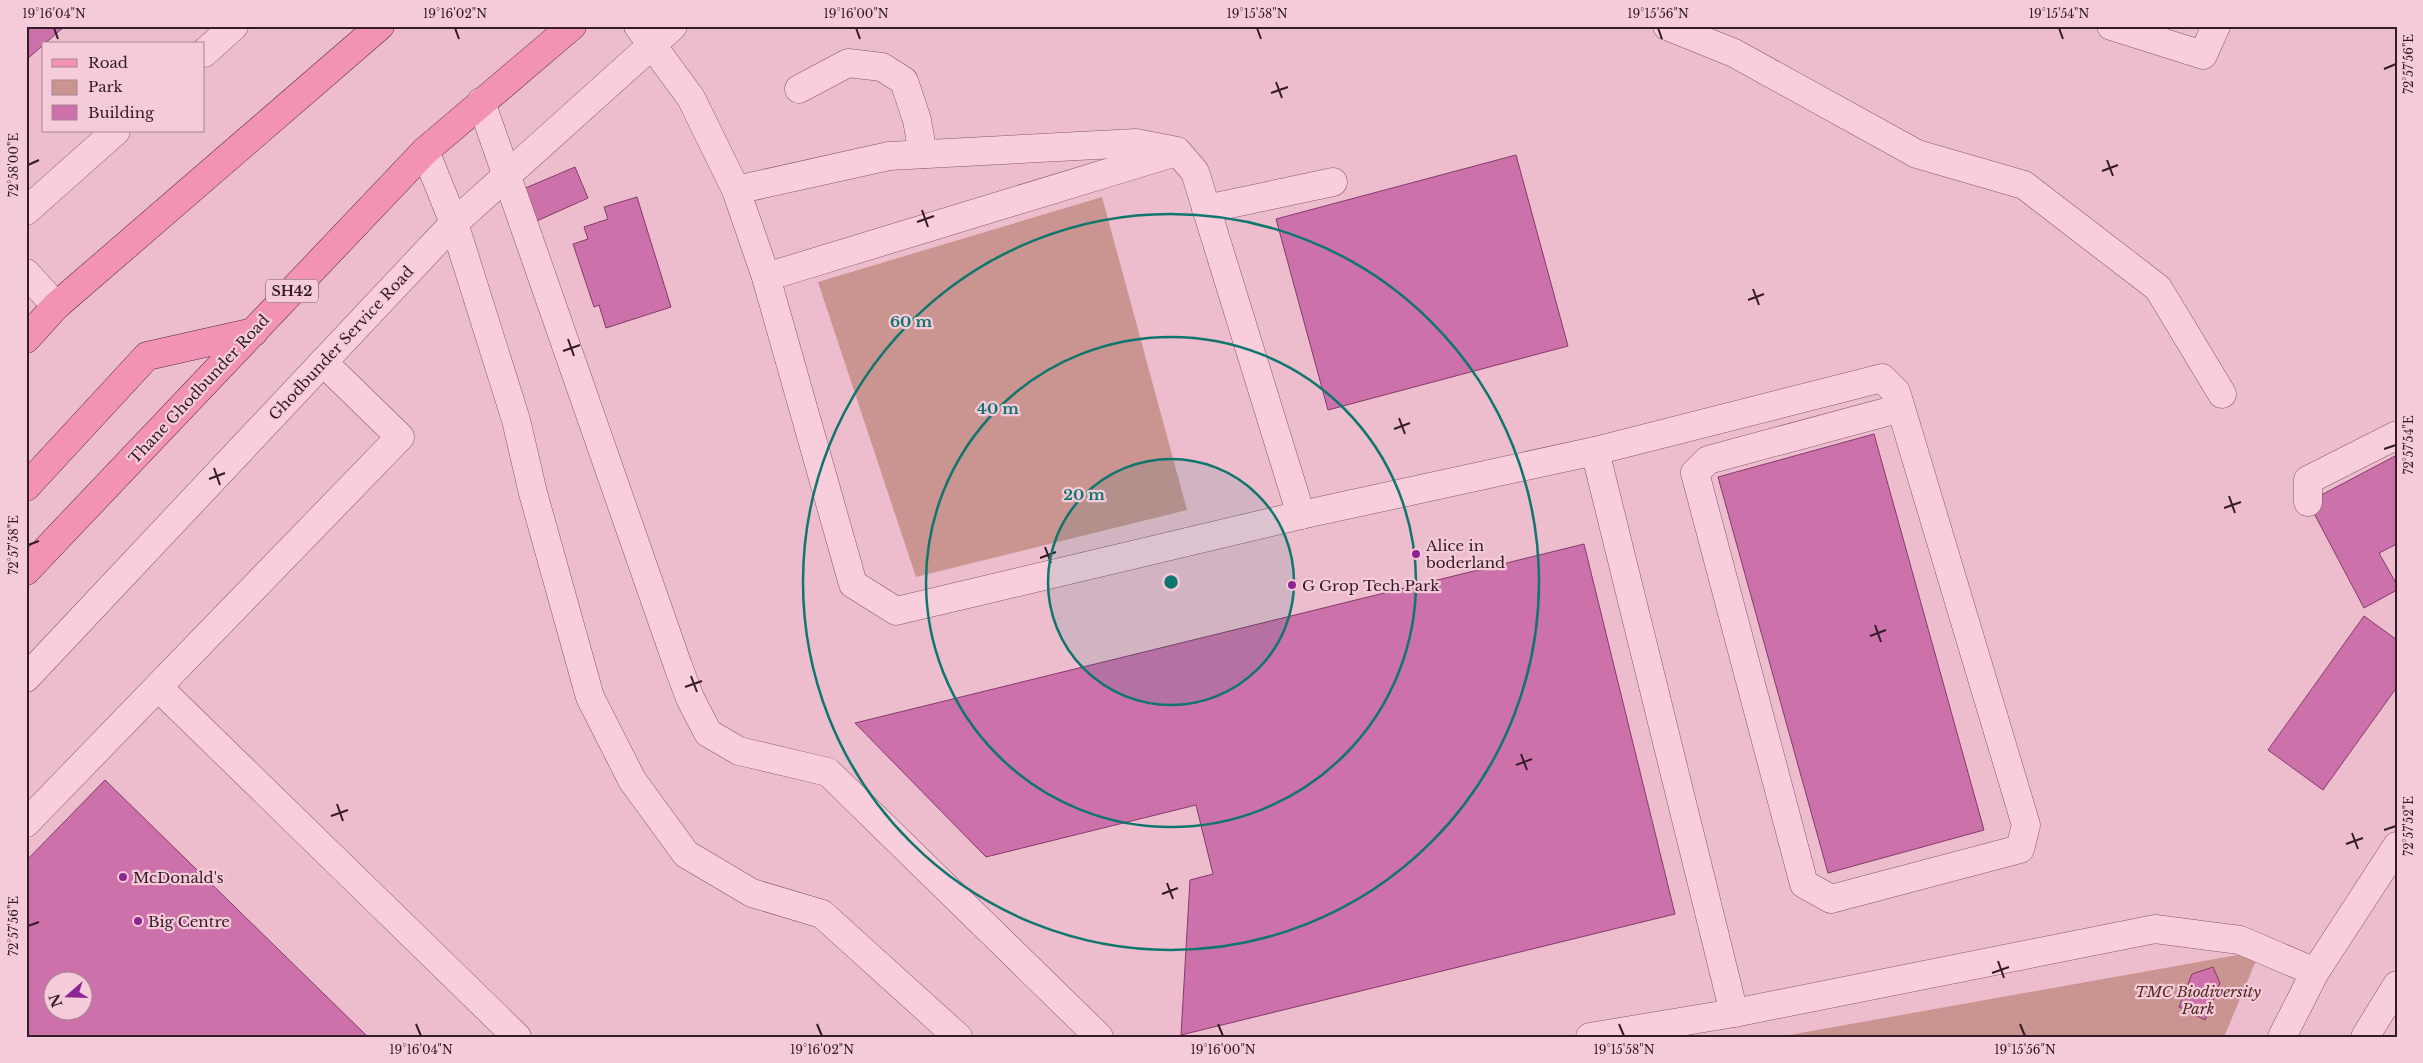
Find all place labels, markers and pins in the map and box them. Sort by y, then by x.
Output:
place label: Alice in boderland [1425,536,1505,572]
marker: Alice in boderland [1410,548,1422,560]
centre of rings [1162,573,1180,591]
place label: G Grop Tech Park [1302,576,1440,595]
marker: G Grop Tech Park [1286,579,1298,591]
place label: McDonald's [133,868,224,887]
marker: McDonald's [117,871,129,883]
place label: Big Centre [148,912,230,931]
marker: Big Centre [132,915,144,927]

